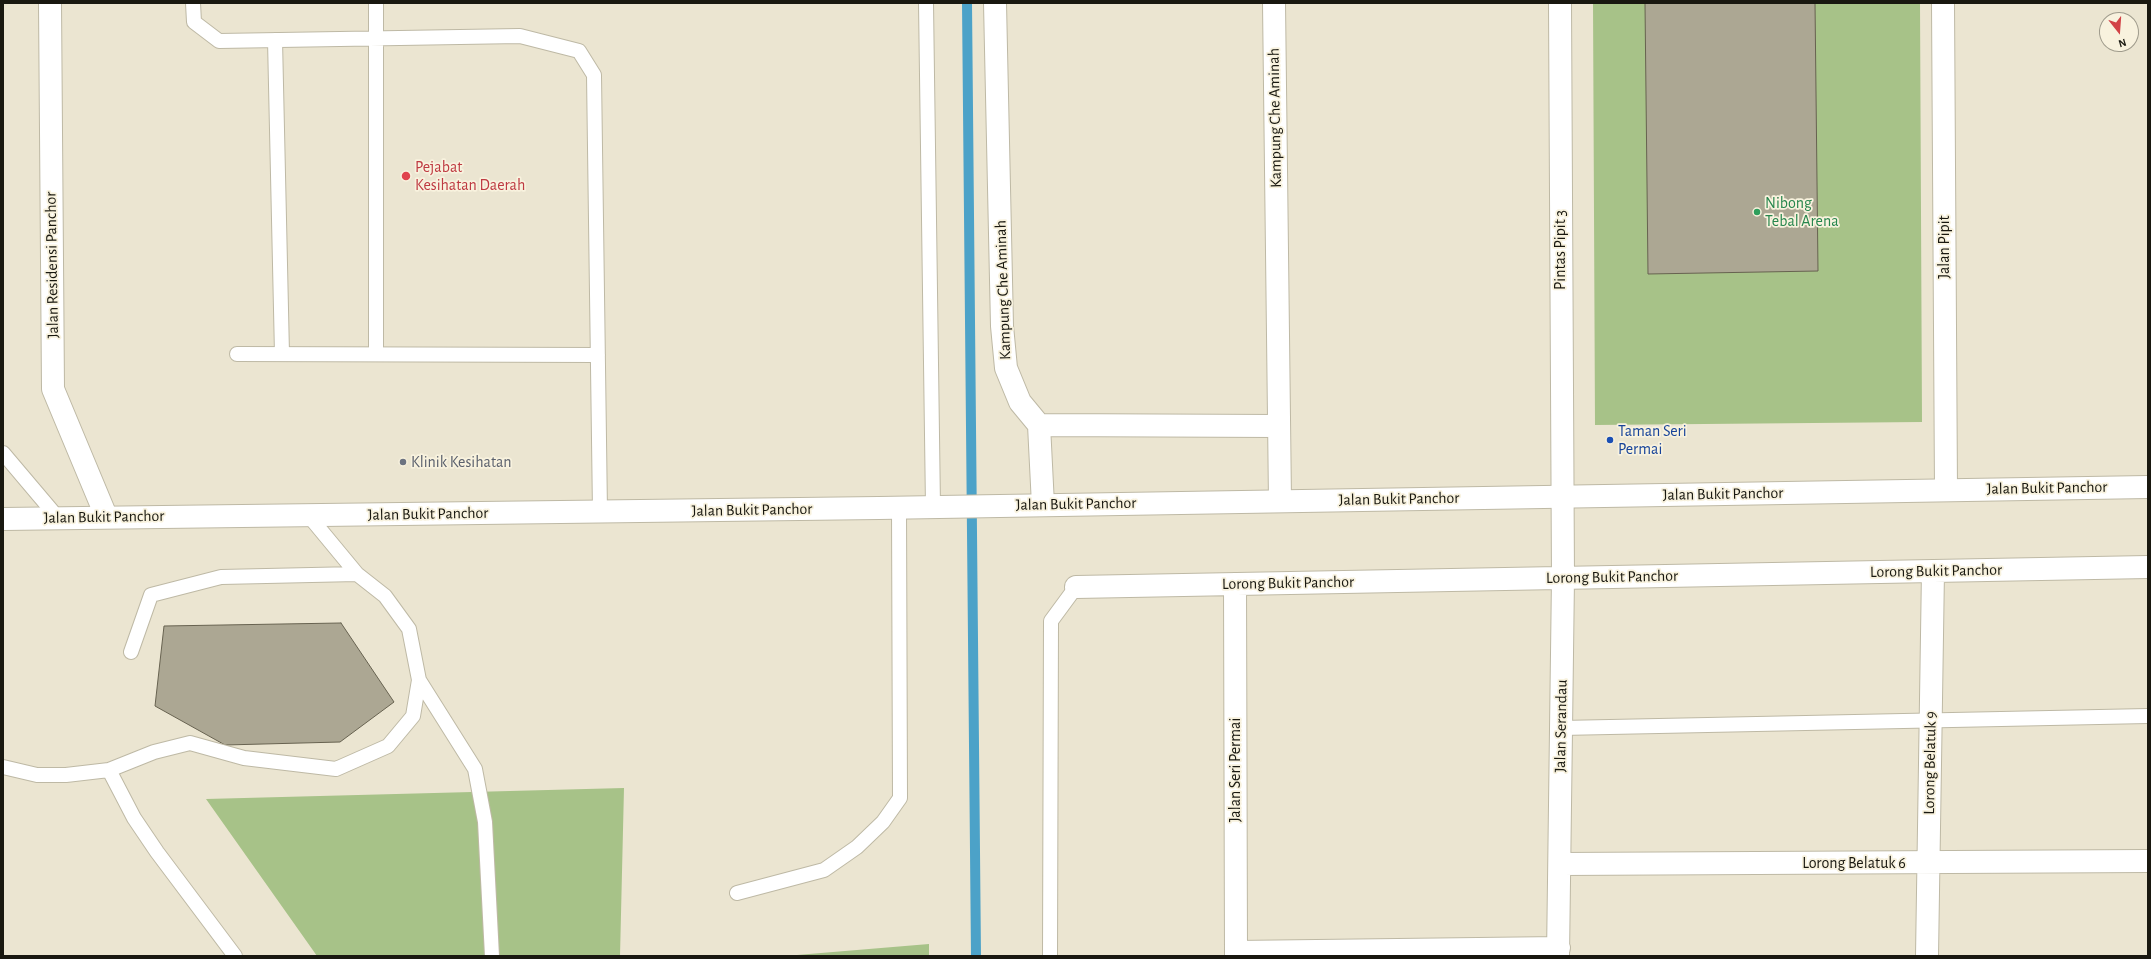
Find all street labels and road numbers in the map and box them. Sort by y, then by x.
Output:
street label: Kampung Che Aminah [1264,48,1286,188]
street label: Jalan Residensi Panchor [41,192,63,338]
street label: Pintas Pipit 3 [1550,210,1570,290]
street label: Jalan Pipit [1934,215,1954,279]
street label: Kampung Che Aminah [991,220,1015,360]
street label: Jalan Bukit Panchor [1987,477,2107,499]
street label: Jalan Bukit Panchor [1663,483,1783,505]
street label: Jalan Bukit Panchor [1339,488,1459,510]
street label: Jalan Bukit Panchor [1016,493,1136,515]
street label: Jalan Bukit Panchor [692,499,812,521]
street label: Jalan Bukit Panchor [368,503,488,525]
street label: Jalan Bukit Panchor [44,506,164,528]
street label: Lorong Bukit Panchor [1870,560,2002,582]
street label: Lorong Bukit Panchor [1546,566,1678,588]
street label: Lorong Bukit Panchor [1222,572,1354,594]
street label: Jalan Serandau [1551,679,1571,773]
street label: Lorong Belatuk 9 [1919,711,1941,815]
street label: Jalan Seri Permai [1225,718,1245,822]
street label: Lorong Belatuk 6 [1802,853,1906,873]

